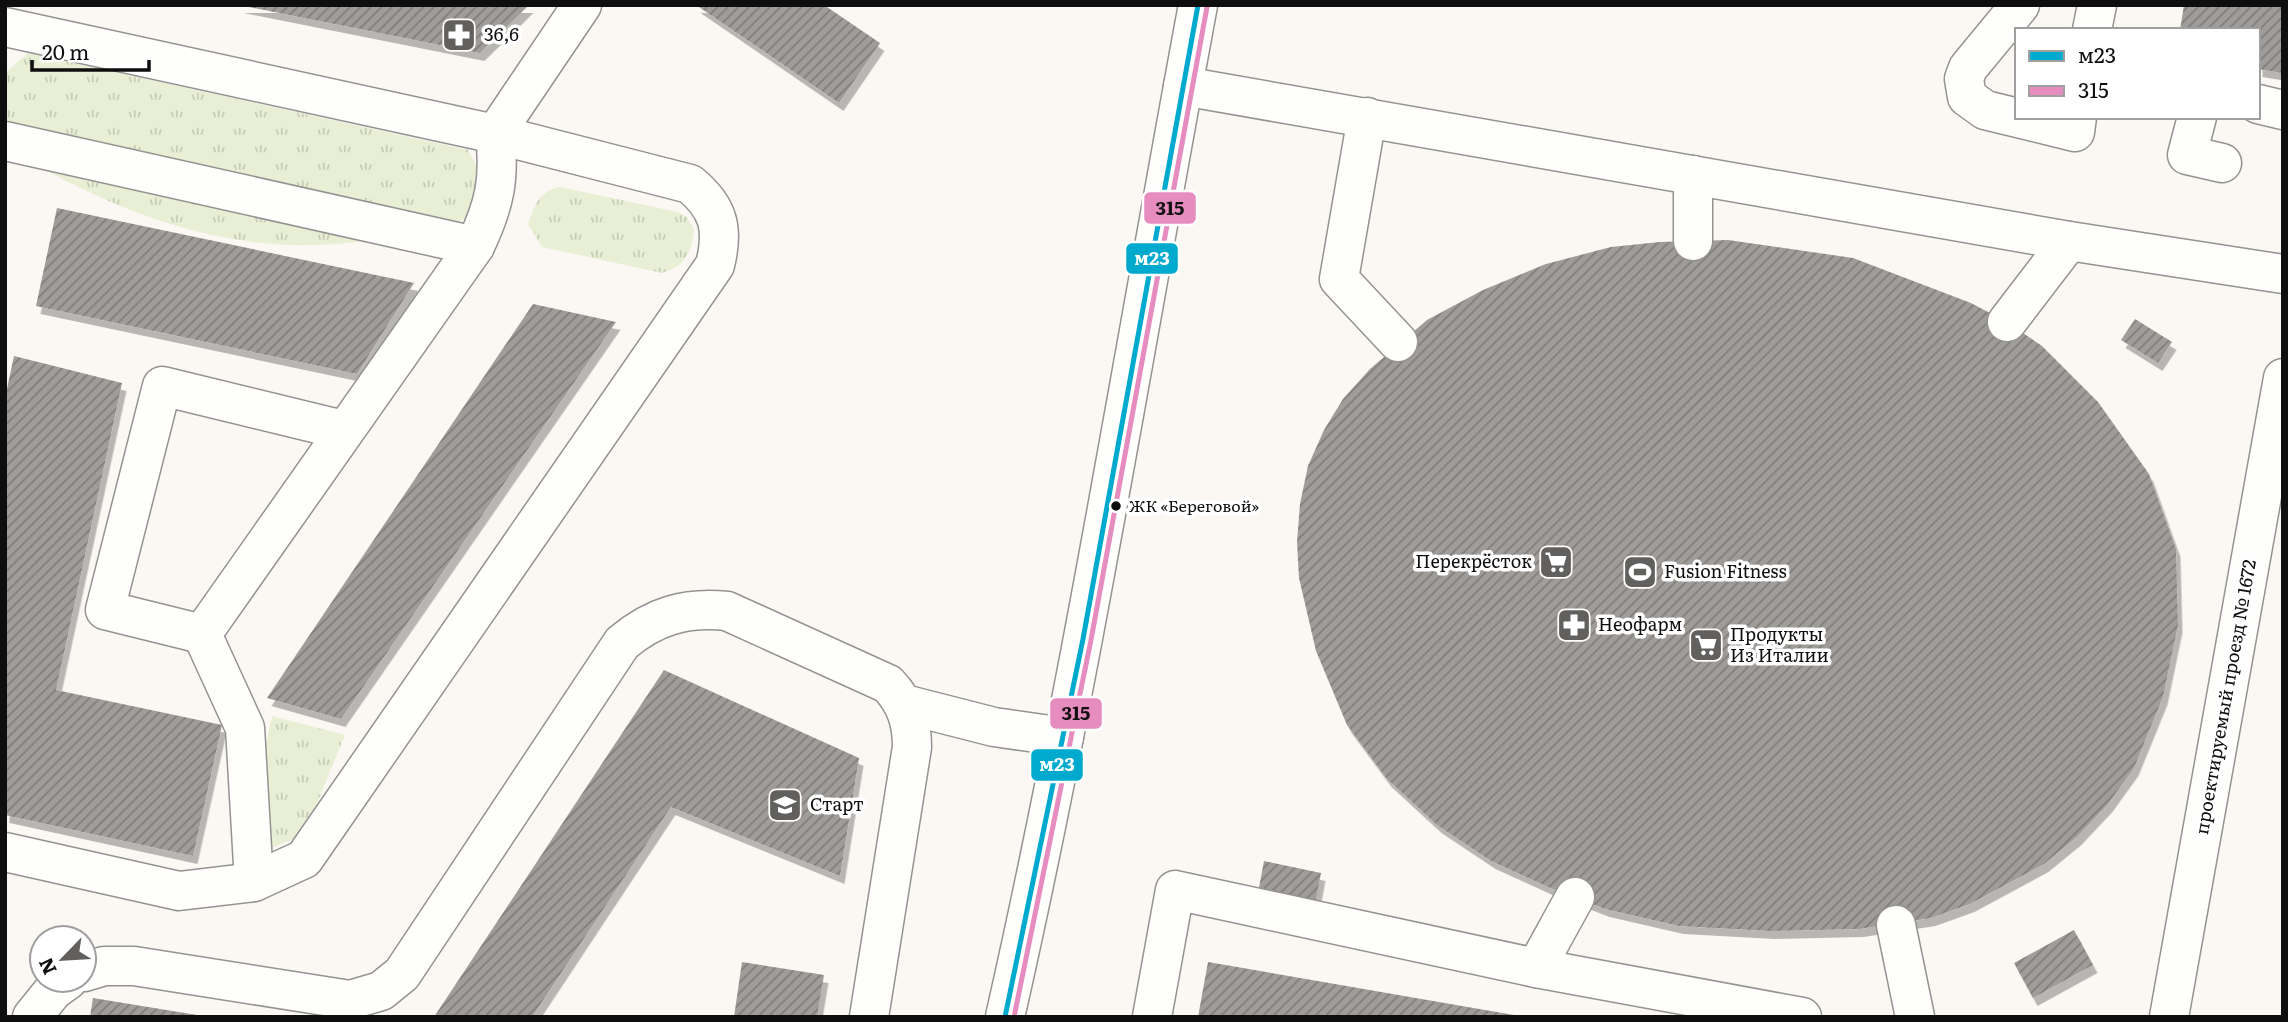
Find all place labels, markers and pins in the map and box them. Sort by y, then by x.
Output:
pharmacy icon: 36,6 [440,16,478,54]
place label: 36,6 [484,20,519,47]
place label: ЖК «Береговой» [1129,493,1260,517]
marker: ЖК «Береговой» [1109,499,1123,513]
supermarket icon: Перекрёсток [1537,543,1575,581]
place label: Перекрёсток [1415,547,1532,574]
sports icon: Fusion Fitness [1621,553,1659,591]
place label: Fusion Fitness [1664,557,1787,584]
pharmacy icon: Неофарм [1555,606,1593,644]
place label: Неофарм [1598,610,1682,637]
place label: Продукты Из Италии [1730,620,1829,668]
supermarket icon: Продукты Из Италии [1687,626,1725,664]
school or university icon: Старт [766,786,804,824]
place label: Старт [810,790,864,817]

